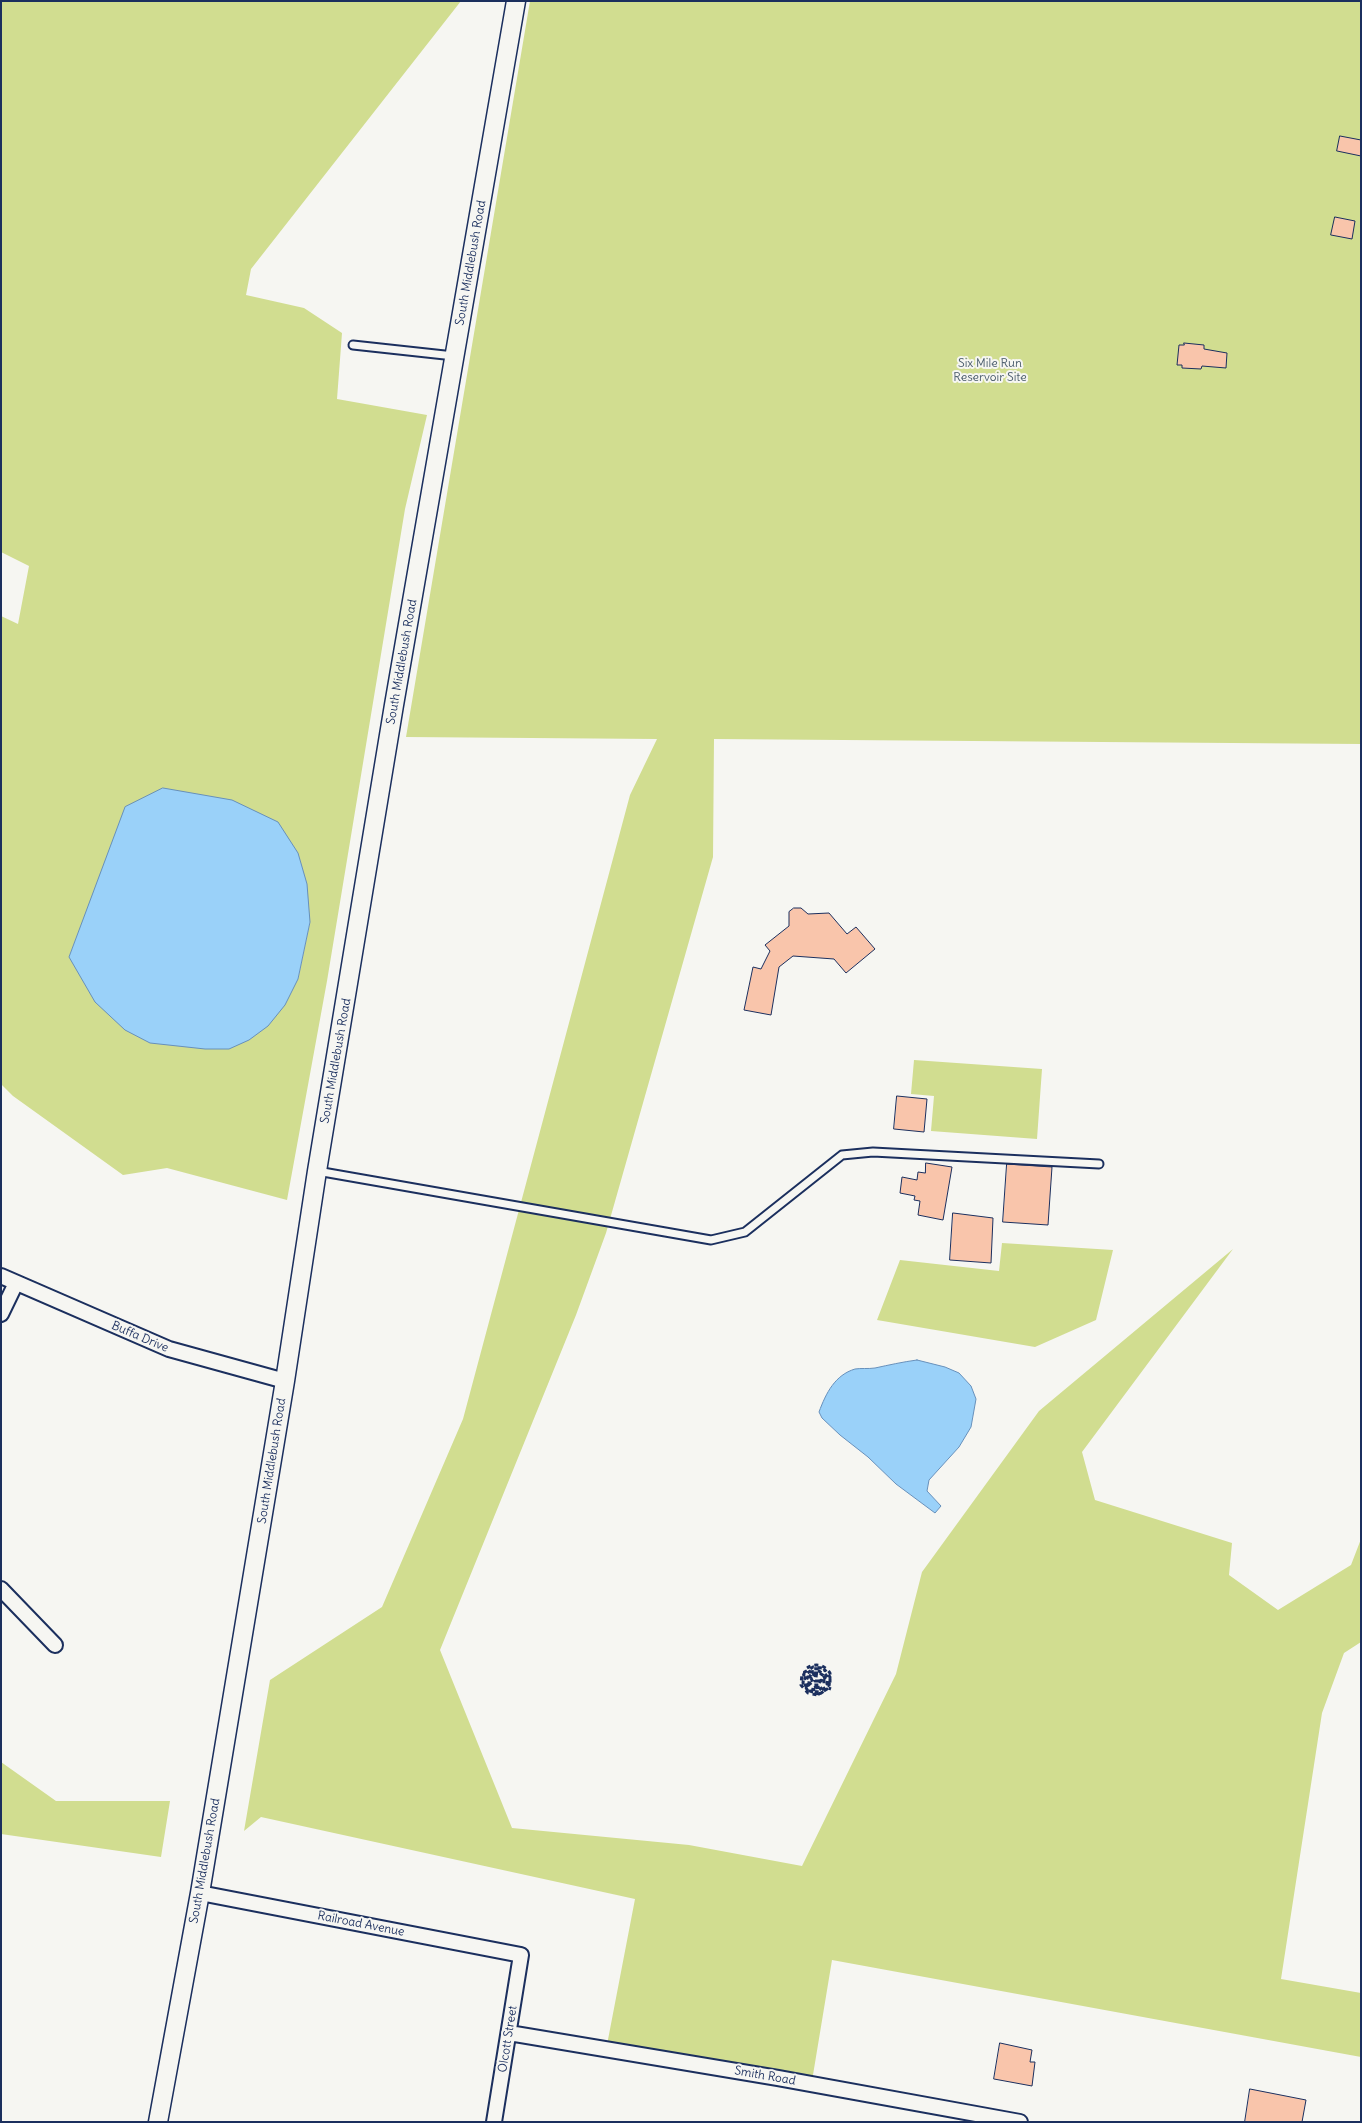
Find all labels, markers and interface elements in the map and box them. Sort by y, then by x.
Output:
street label: South Middlebush Road [453,199,489,327]
park label: Six Mile Run Reservoir Site [953,357,1027,385]
street label: South Middlebush Road [384,598,420,726]
street label: South Middlebush Road [318,997,354,1125]
street label: Buffa Drive [109,1319,171,1355]
street label: South Middlebush Road [255,1397,289,1525]
street label: South Middlebush Road [187,1797,223,1925]
street label: Railroad Avenue [316,1909,406,1939]
street label: Olcott Street [496,2004,520,2074]
street label: Smith Road [733,2064,797,2088]

